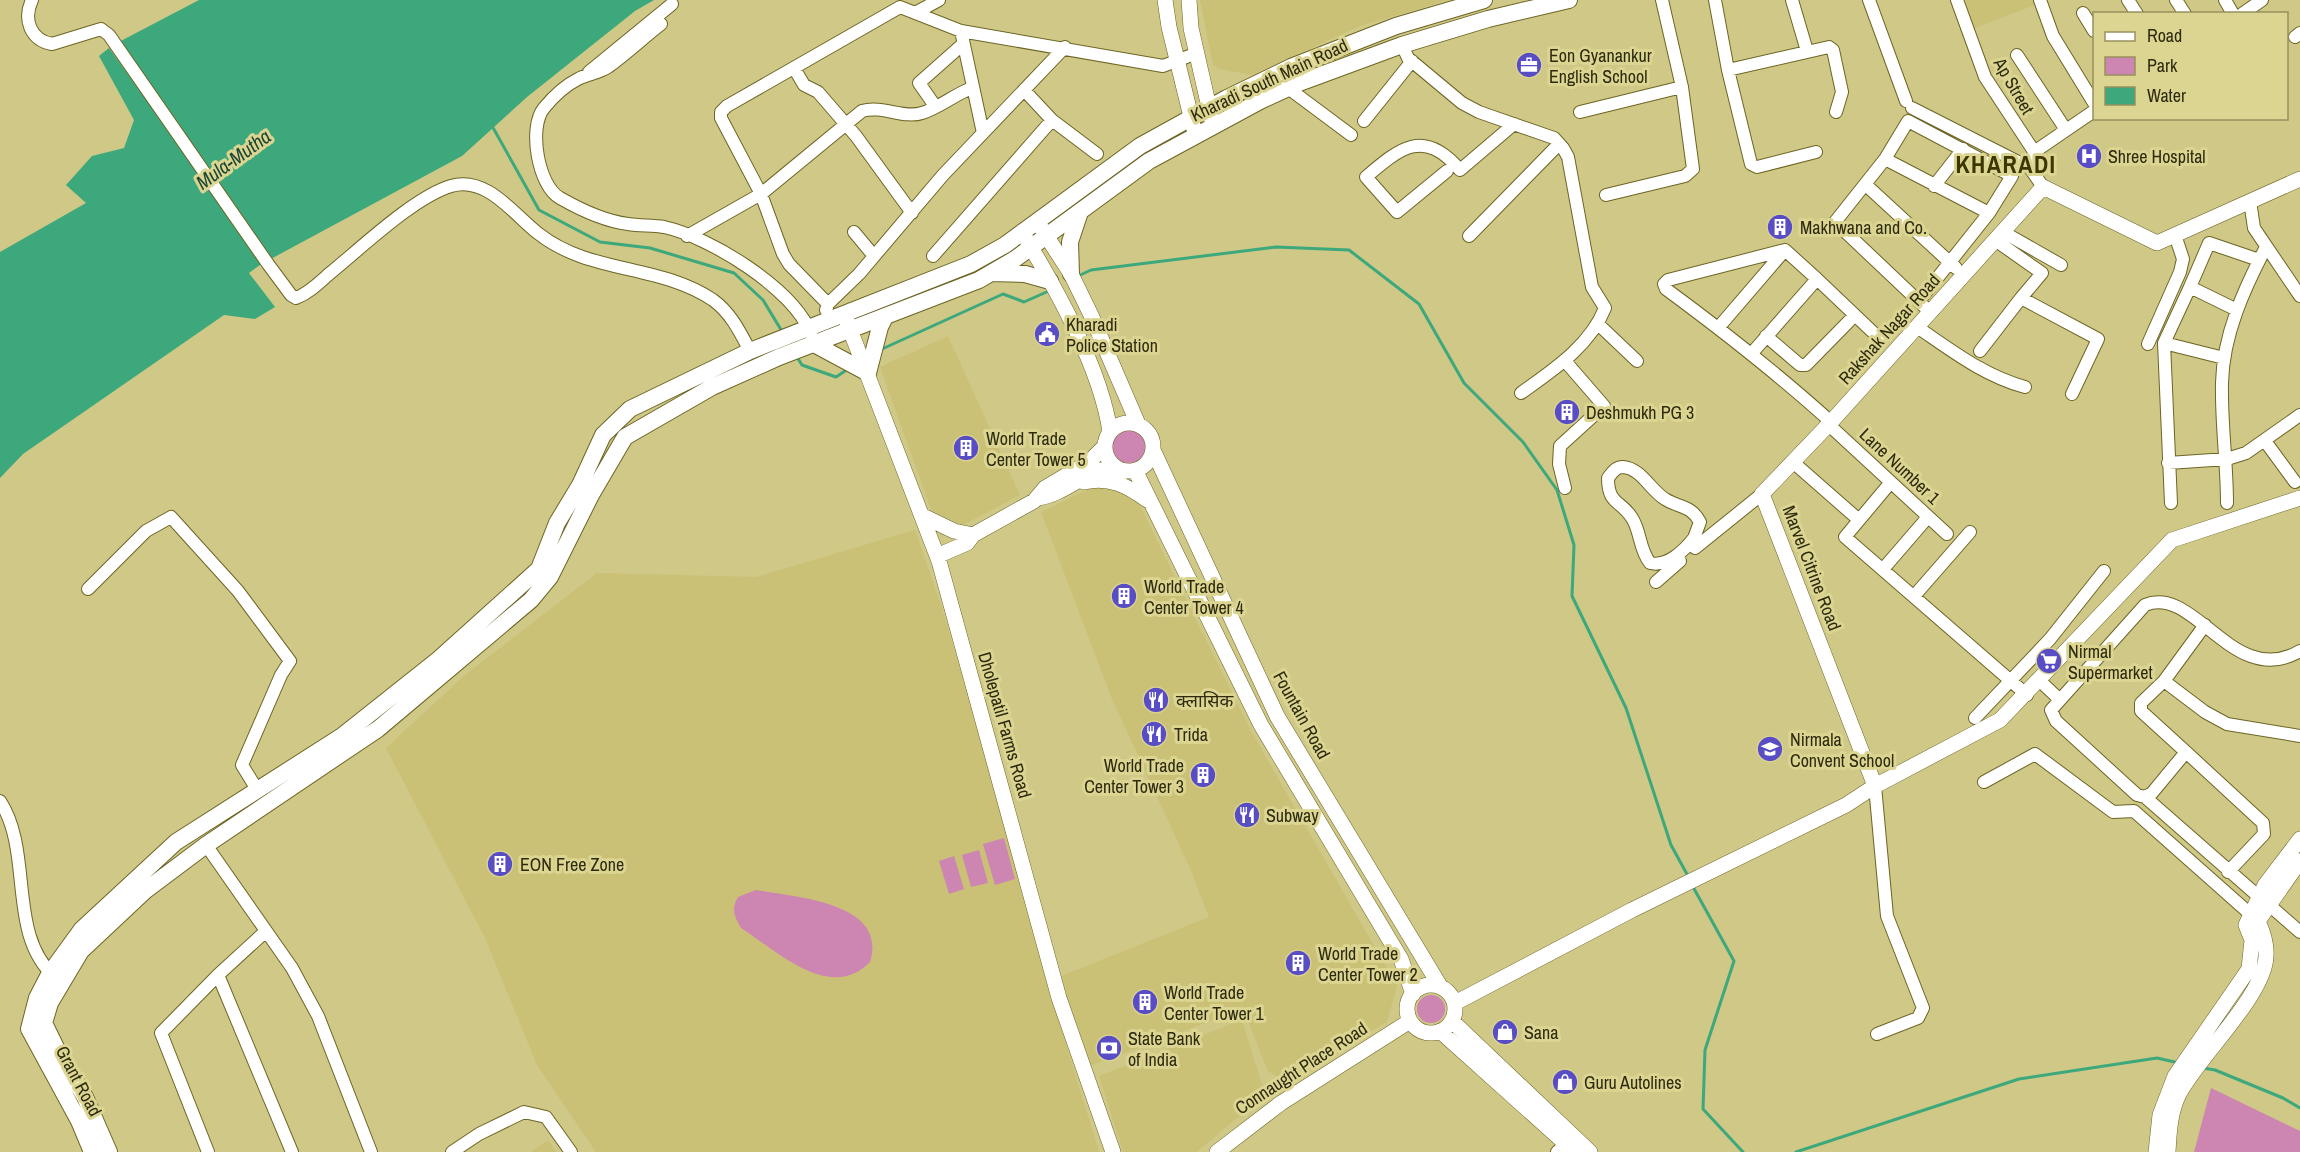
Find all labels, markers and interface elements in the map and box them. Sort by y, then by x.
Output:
legend [2093,12,2288,120]
text: Road [2147,23,2182,48]
street label: Kharadi South Main Road [1186,33,1352,127]
place label: Eon Gyanankur English School [1549,43,1652,89]
office icon: Eon Gyanankur English School [1514,50,1544,80]
street label: Ap Street [1987,52,2040,119]
text: Park [2147,53,2178,78]
text: Water [2147,83,2186,108]
water label: Mula-Mutha [190,123,276,195]
hospital icon: Shree Hospital [2074,141,2104,171]
place label: Shree Hospital [2108,144,2206,169]
district label: KHARADI [1955,148,2057,180]
building icon: Makhwana and Co. [1765,212,1795,242]
place label: Makhwana and Co. [1800,215,1927,240]
street label: Rakshak Nagar Road [1833,268,1945,390]
place label: Kharadi Police Station [1066,312,1158,358]
public building icon: Kharadi Police Station [1032,319,1062,349]
building icon: Deshmukh PG 3 [1552,397,1582,427]
place label: Deshmukh PG 3 [1586,400,1694,425]
street label: Lane Number 1 [1854,422,1946,510]
place label: World Trade Center Tower 5 [986,426,1086,472]
building icon: World Trade Center Tower 5 [951,433,981,463]
street label: Marvel Citrine Road [1777,502,1847,634]
place label: World Trade Center Tower 4 [1144,574,1244,620]
building icon: World Trade Center Tower 4 [1109,581,1139,611]
place label: Nirmal Supermarket [2068,639,2153,685]
supermarket icon: Nirmal Supermarket [2034,646,2064,676]
street label: Dholepatil Farms Road [972,649,1038,801]
street label: Fountain Road [1268,667,1336,763]
restaurant icon: क्लासिक [1141,685,1171,715]
place label: क्लासिक [1176,688,1235,713]
restaurant icon: Trida [1139,719,1169,749]
place label: Trida [1174,722,1208,747]
place label: Nirmala Convent School [1790,727,1894,773]
school or university icon: Nirmala Convent School [1755,734,1785,764]
place label: World Trade Center Tower 3 [1084,753,1184,799]
building icon: World Trade Center Tower 3 [1188,760,1218,790]
restaurant icon: Subway [1232,800,1262,830]
place label: Subway [1266,803,1319,828]
building icon: EON Free Zone [485,849,515,879]
place label: EON Free Zone [520,852,624,877]
place label: World Trade Center Tower 2 [1318,941,1418,987]
building icon: World Trade Center Tower 2 [1283,948,1313,978]
place label: World Trade Center Tower 1 [1164,980,1265,1026]
building icon: World Trade Center Tower 1 [1130,987,1160,1017]
street label: Connaught Place Road [1230,1016,1372,1120]
shop icon: Sana [1490,1017,1520,1047]
place label: Sana [1524,1020,1558,1045]
place label: State Bank of India [1128,1026,1201,1072]
bank icon: State Bank of India [1094,1033,1124,1063]
street label: Grant Road [50,1041,108,1121]
shop icon: Guru Autolines [1550,1067,1580,1097]
place label: Guru Autolines [1584,1070,1682,1095]

